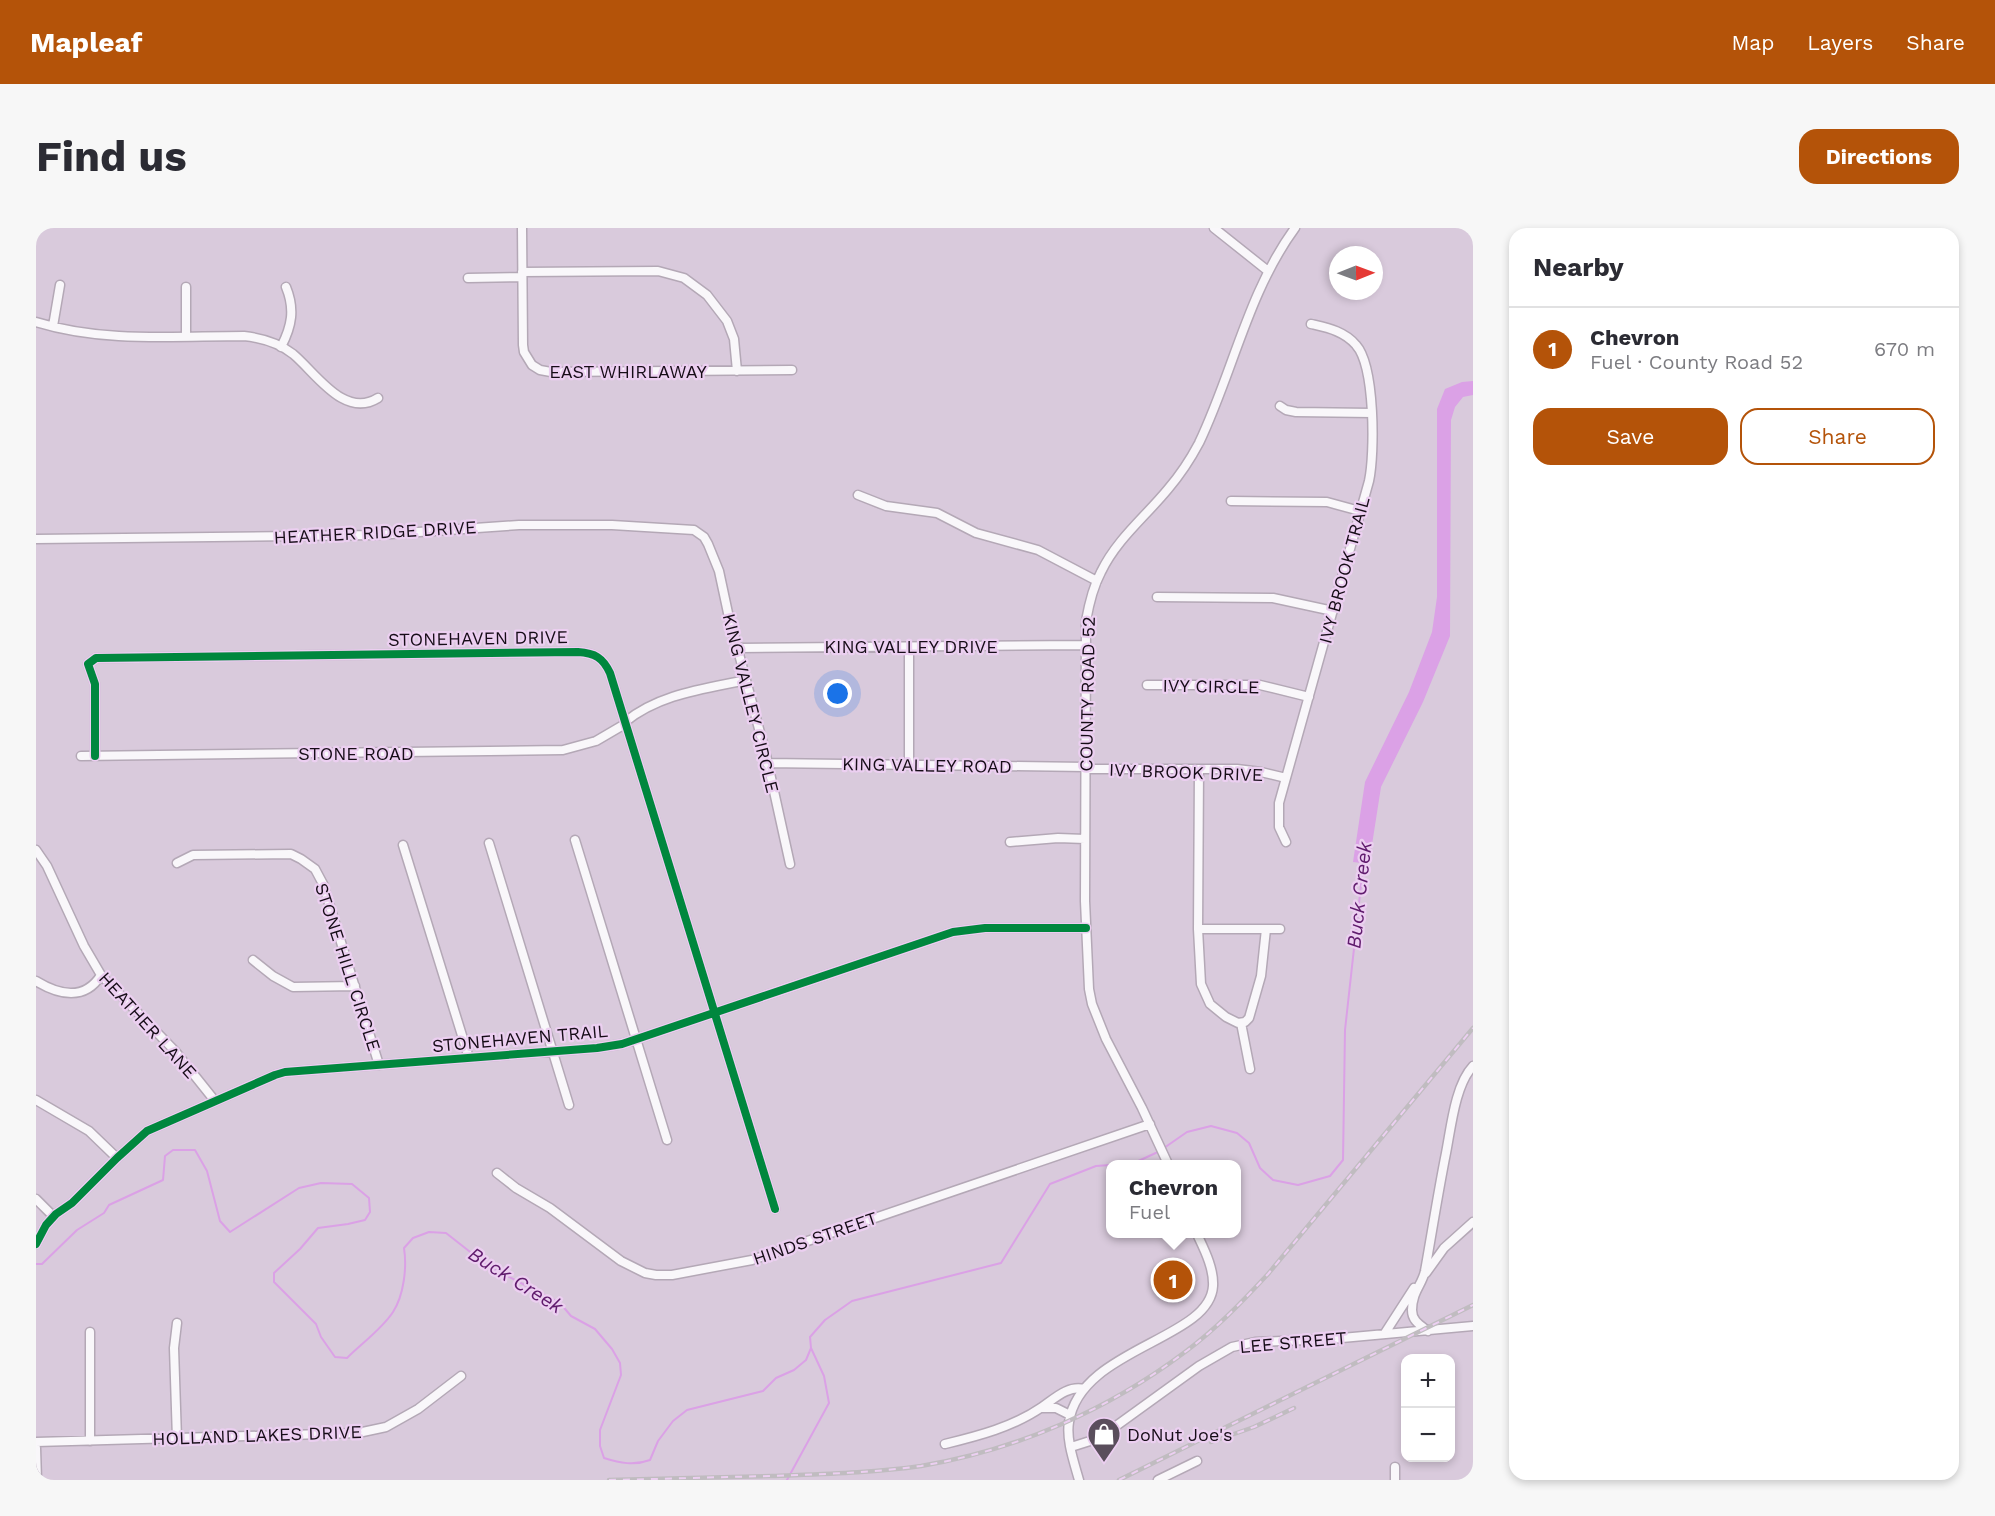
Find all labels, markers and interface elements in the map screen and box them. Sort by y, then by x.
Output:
text: Mapleaf [30,26,142,59]
text: Map [1731,30,1774,55]
text: Layers [1807,30,1873,55]
text: Share [1906,30,1965,55]
button: Directions [1799,129,1959,184]
text: Find us [36,132,187,181]
north arrow [1329,246,1383,300]
text: Nearby [1533,252,1624,282]
text: Chevron [1590,325,1679,350]
text: 1 [1548,337,1557,361]
text: 670 m [1874,337,1935,361]
text: Fuel · County Road 52 [1590,350,1803,374]
street label: EAST WHIRLAWAY [549,361,708,382]
button: Save [1533,408,1728,465]
button: Share [1740,408,1935,465]
street label: IVY BROOK TRAIL [1314,494,1374,646]
street label: HEATHER RIDGE DRIVE [273,516,477,548]
street label: KING VALLEY CIRCLE [719,611,783,795]
street label: COUNTY ROAD 52 [1075,616,1099,772]
street label: STONEHAVEN DRIVE [388,626,568,650]
street label: KING VALLEY DRIVE [824,636,998,657]
street label: IVY CIRCLE [1162,675,1260,697]
your location [823,679,852,708]
street label: STONE ROAD [298,743,414,764]
street label: KING VALLEY ROAD [842,753,1012,777]
street label: IVY BROOK DRIVE [1109,759,1263,785]
water label: Buck Creek [1341,839,1377,950]
street label: STONE HILL CIRCLE [311,880,385,1054]
street label: HEATHER LANE [95,967,201,1083]
street label: STONEHAVEN TRAIL [431,1020,609,1056]
popup [1106,1160,1241,1238]
text: Chevron [1129,1175,1218,1200]
text: Fuel [1129,1200,1170,1224]
street label: HINDS STREET [750,1207,880,1269]
water label: Buck Creek [464,1241,569,1319]
pin: 1 [1154,1258,1192,1302]
street label: LEE STREET [1239,1327,1348,1357]
map controls [1401,1354,1455,1462]
button: + [1401,1354,1455,1408]
button: − [1401,1408,1455,1462]
shop icon: DoNut Joe's [1086,1416,1122,1463]
street label: HOLLAND LAKES DRIVE [152,1421,362,1449]
place label: DoNut Joe's [1127,1424,1232,1445]

